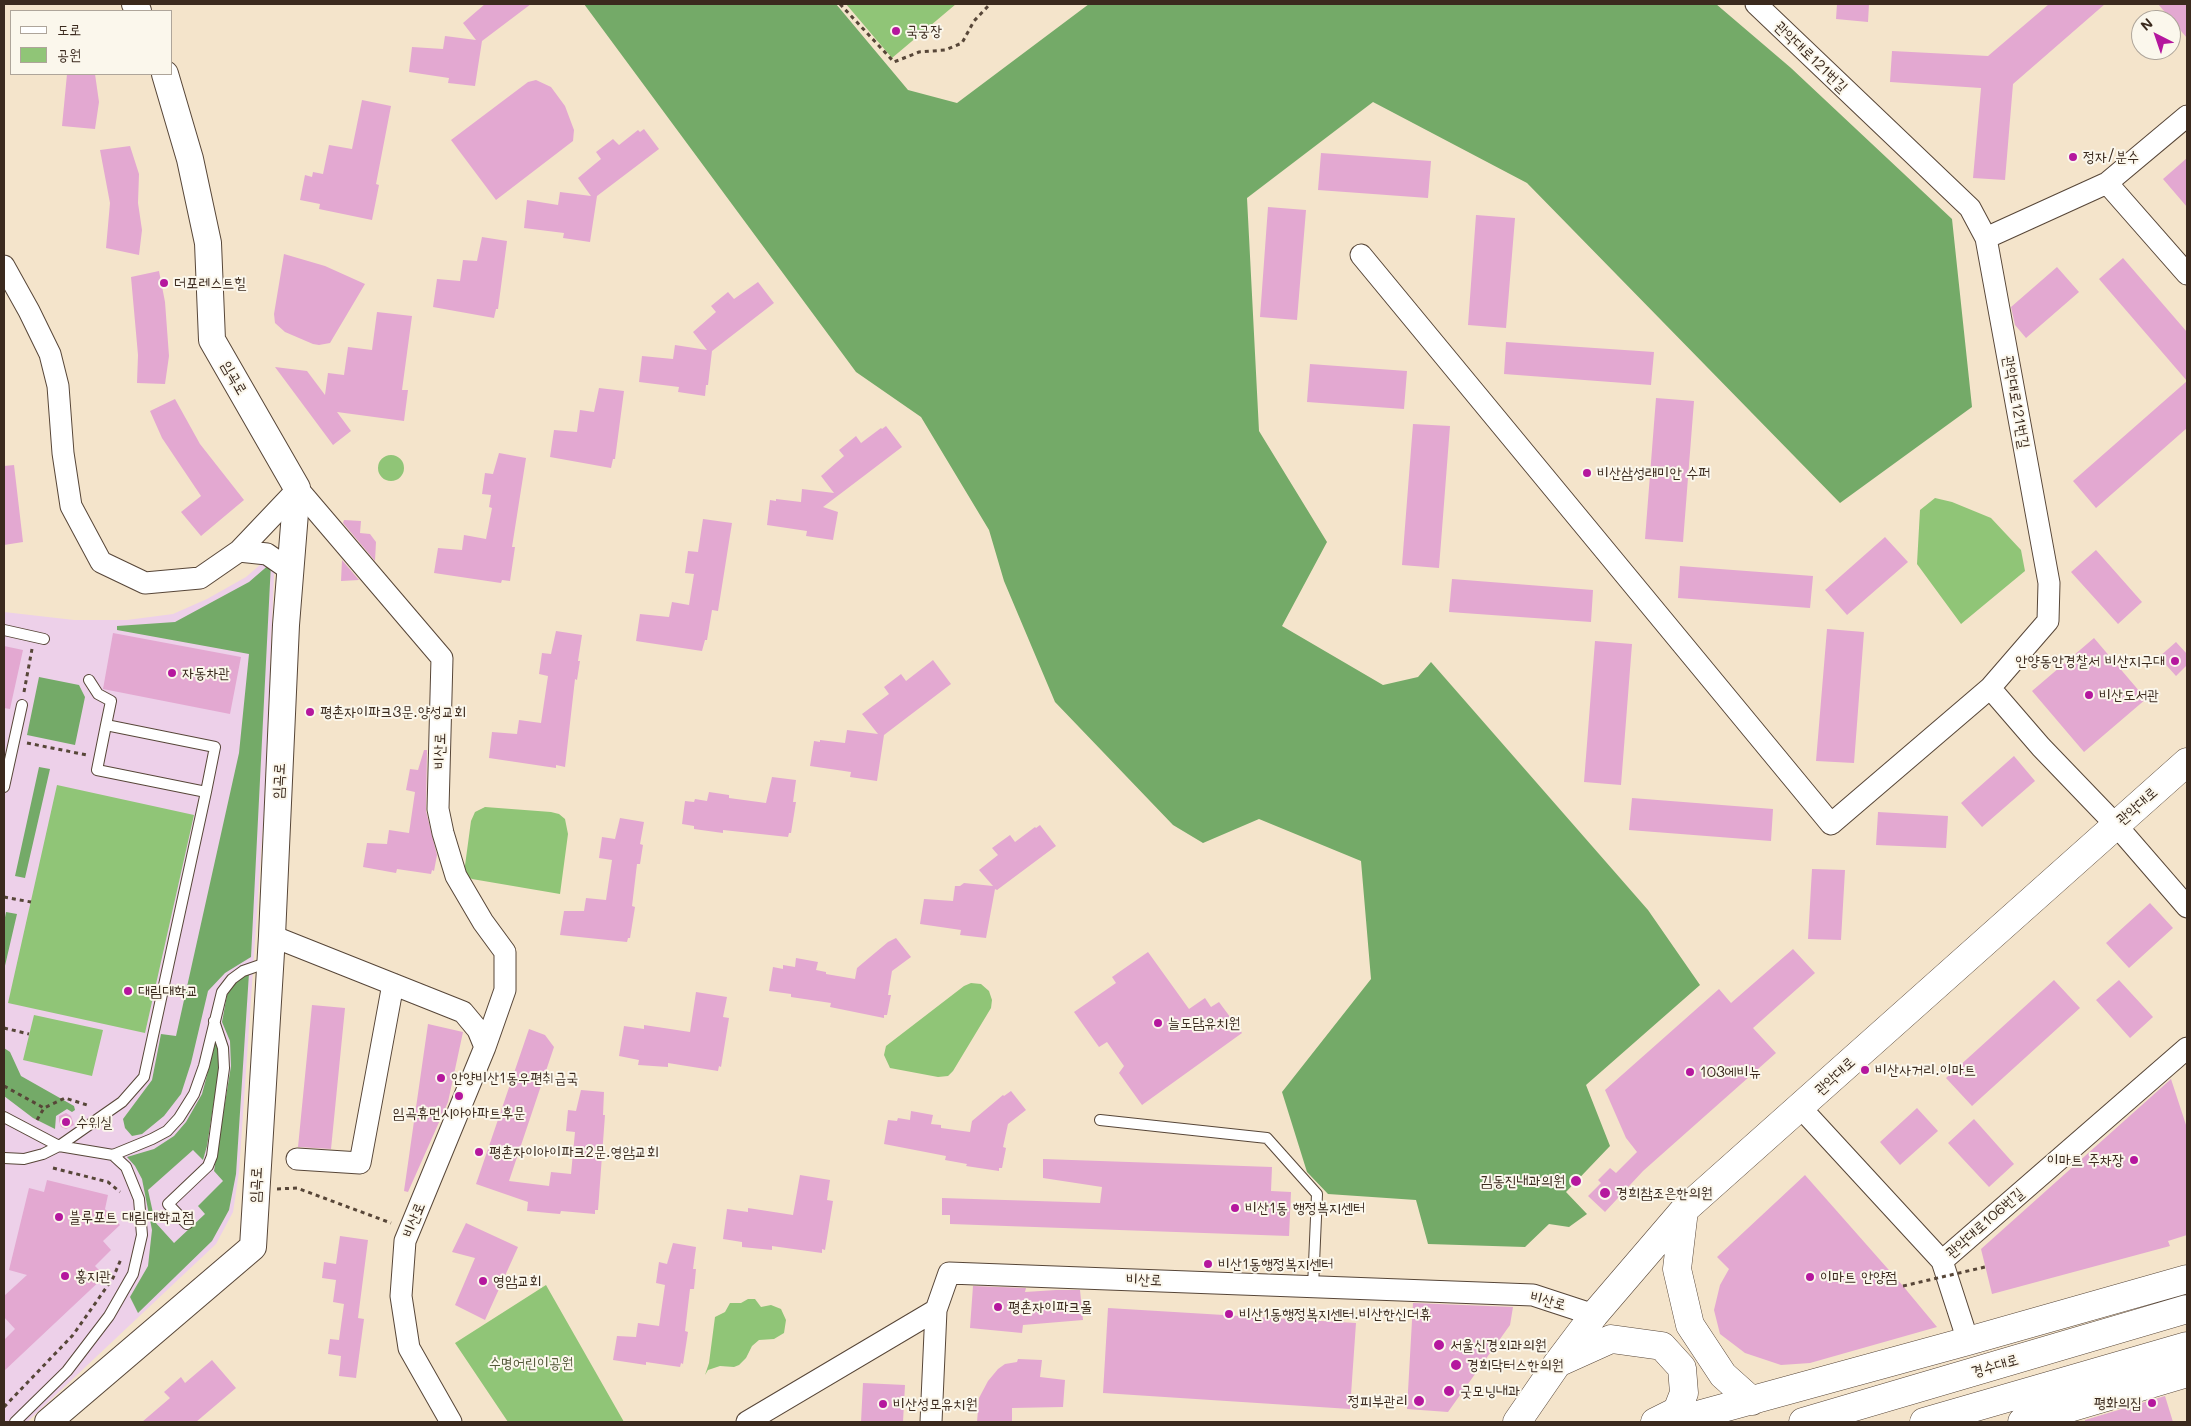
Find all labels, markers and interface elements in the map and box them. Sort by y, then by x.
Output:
legend [10,10,172,75]
north arrow [2131,10,2181,60]
text: N [2136,13,2157,35]
street label: 관악대로121번길 [1771,18,1851,96]
text: 도로 [57,19,81,39]
place label: 국궁장 [906,22,942,40]
marker: 국궁장 [890,25,902,37]
text: 공원 [57,44,81,64]
place label: 정자/분수 [2083,148,2139,166]
marker: 정자/분수 [2067,151,2079,163]
place label: 더포레스트힐 [174,274,246,292]
marker: 더포레스트힐 [158,277,170,289]
street label: 관악대로121번길 [1999,354,2033,450]
street label: 임곡로 [217,358,251,398]
place label: 비산삼성래미안 수퍼 [1597,464,1710,482]
marker: 비산삼성래미안 수퍼 [1581,467,1593,479]
place label: 안양동안경찰서 비산지구대 [2015,652,2165,670]
marker: 안양동안경찰서 비산지구대 [2169,655,2181,667]
place label: 자동차관 [182,664,230,682]
marker: 자동차관 [166,667,178,679]
place label: 비산도서관 [2099,686,2159,704]
marker: 비산도서관 [2083,689,2095,701]
place label: 평촌자이파크3문.양성교회 [320,703,466,721]
marker: 평촌자이파크3문.양성교회 [304,706,316,718]
street label: 비산로 [431,733,449,769]
street label: 임곡로 [269,762,289,800]
street label: 관악대로 [2113,783,2161,829]
place label: 대림대학교 [138,982,198,1000]
marker: 대림대학교 [122,985,134,997]
place label: 늘도담유치원 [1168,1014,1240,1032]
marker: 늘도담유치원 [1152,1017,1164,1029]
street label: 관악대로 [1811,1053,1859,1099]
place label: 비산사거리.이마트 [1875,1061,1976,1079]
place label: 103에비뉴 [1700,1063,1761,1081]
marker: 비산사거리.이마트 [1859,1064,1871,1076]
marker: 103에비뉴 [1684,1066,1696,1078]
place label: 안양비산1동우편취급국 [451,1069,578,1087]
marker: 안양비산1동우편취급국 [435,1072,447,1084]
marker: 임곡휴먼시아아파트후문 [453,1090,465,1102]
place label: 임곡휴먼시아아파트후문 [393,1104,525,1122]
place label: 수위실 [76,1113,112,1131]
marker: 수위실 [60,1116,72,1128]
place label: 평촌자이아이파크2문.영암교회 [489,1143,659,1161]
marker: 평촌자이아이파크2문.영암교회 [473,1146,485,1158]
place label: 이마트 주차장 [2047,1151,2124,1169]
marker: 이마트 주차장 [2128,1154,2140,1166]
street label: 임곡로 [246,1166,266,1204]
place label: 김동진내과의원 [1481,1172,1565,1190]
marker: 김동진내과의원 [1569,1174,1583,1188]
place label: 경희참조은한의원 [1616,1184,1713,1202]
street label: 관악대로106번길 [1942,1184,2028,1262]
marker: 경희참조은한의원 [1598,1186,1612,1200]
place label: 비산1동 행정복지센터 [1245,1199,1365,1217]
street label: 비산로 [399,1200,429,1240]
marker: 비산1동 행정복지센터 [1229,1202,1241,1214]
place label: 블루포트 대림대학교점 [69,1208,195,1226]
marker: 블루포트 대림대학교점 [53,1211,65,1223]
place label: 비산1동행정복지센터 [1218,1255,1333,1273]
marker: 비산1동행정복지센터 [1202,1258,1214,1270]
place label: 홍지관 [75,1267,111,1285]
place label: 이마트 안양점 [1820,1268,1897,1286]
marker: 홍지관 [59,1270,71,1282]
street label: 비산로 [1126,1270,1162,1290]
marker: 이마트 안양점 [1804,1271,1816,1283]
place label: 영암교회 [493,1272,541,1290]
marker: 영암교회 [477,1275,489,1287]
street label: 비산로 [1528,1288,1568,1314]
place label: 평촌자이파크몰 [1008,1298,1092,1316]
marker: 평촌자이파크몰 [992,1301,1004,1313]
place label: 비산1동행정복지센터.비산한신더휴 [1239,1305,1431,1323]
marker: 비산1동행정복지센터.비산한신더휴 [1223,1308,1235,1320]
place label: 서울신경외과의원 [1450,1336,1547,1354]
marker: 서울신경외과의원 [1432,1338,1446,1352]
street label: 경수대로 [1969,1351,2021,1381]
park label: 수명어린이공원 [489,1354,573,1372]
place label: 경희닥터스한의원 [1467,1356,1564,1374]
marker: 경희닥터스한의원 [1449,1358,1463,1372]
place label: 굿모닝내과 [1460,1382,1520,1400]
marker: 굿모닝내과 [1442,1384,1456,1398]
place label: 정피부관리 [1348,1392,1408,1410]
marker: 정피부관리 [1412,1394,1426,1408]
place label: 평화의집 [2094,1394,2142,1412]
place label: 비산성모유치원 [893,1395,977,1413]
marker: 평화의집 [2146,1397,2158,1409]
marker: 비산성모유치원 [877,1398,889,1410]

